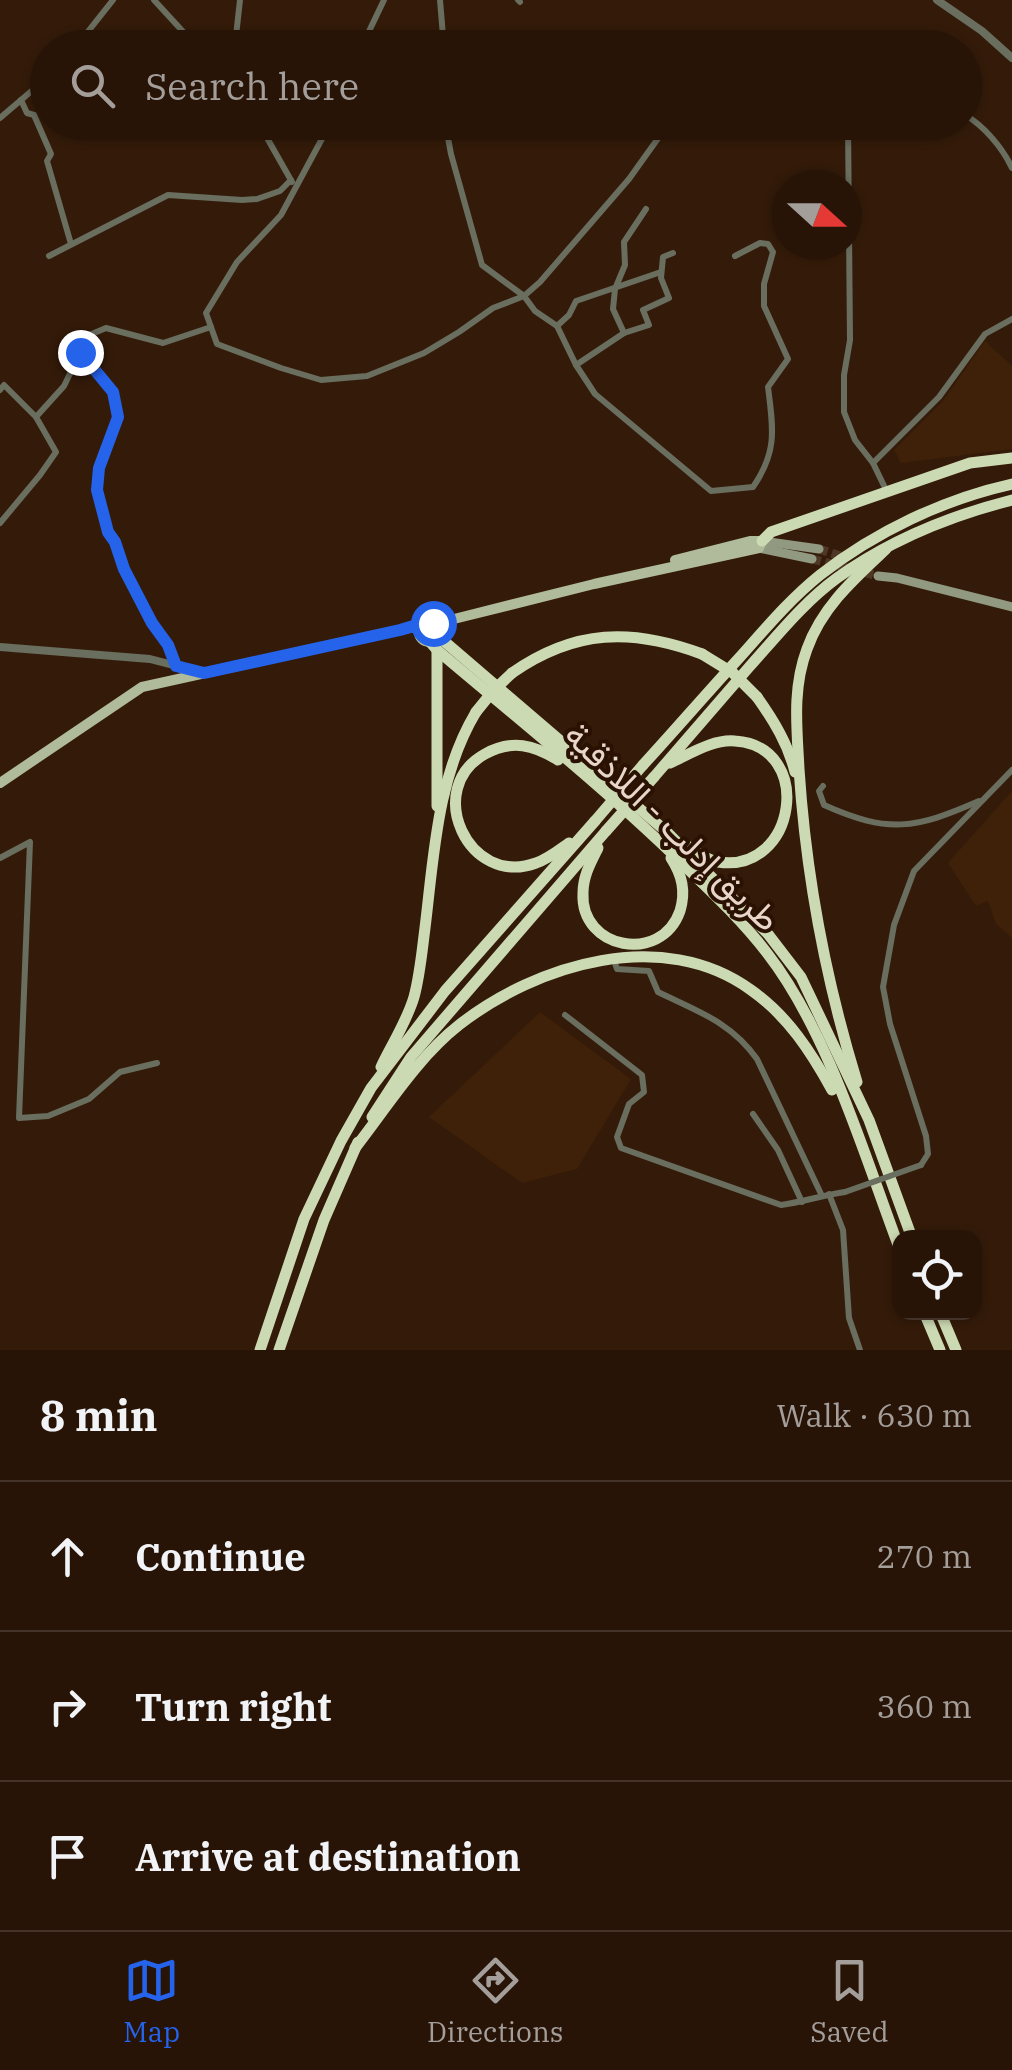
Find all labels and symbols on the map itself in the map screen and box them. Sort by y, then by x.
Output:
north arrow [772,170,862,260]
route end [58,330,104,376]
route start [411,601,457,647]
street label: طريق إدلب - اللاذقية [555,711,791,941]

